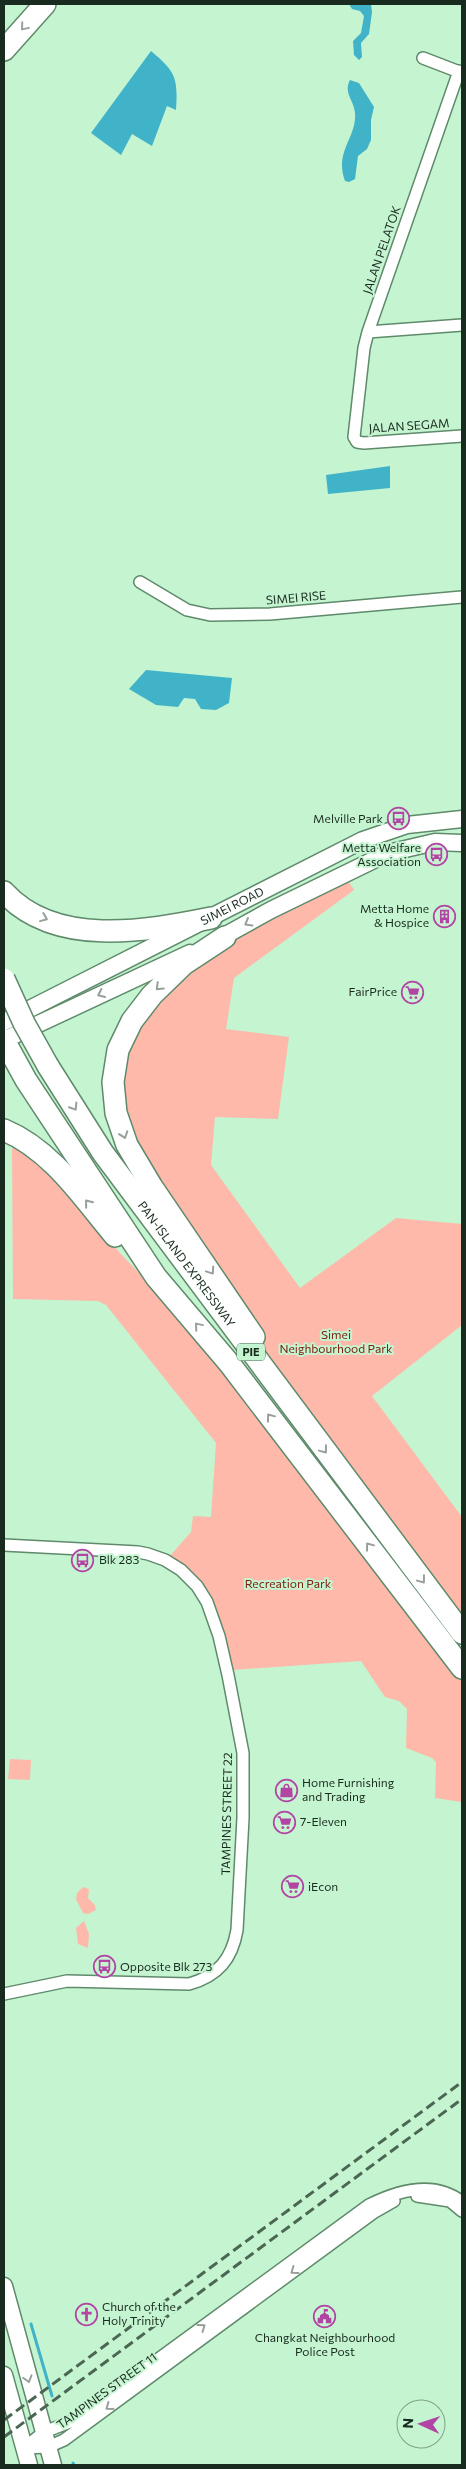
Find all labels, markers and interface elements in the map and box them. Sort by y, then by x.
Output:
one-way arrow [21,21,30,30]
street label: JALAN PELATOK [359,204,404,296]
street label: JALAN SEGAM [368,415,450,436]
street label: SIMEI RISE [265,587,327,607]
bus stop icon: Melville Park [387,807,411,831]
place label: Melville Park [313,811,383,825]
place label: Metta Welfare Association [342,840,421,868]
bus stop icon: Metta Welfare Association [425,843,449,867]
street label: SIMEI ROAD [198,883,266,927]
place label: Metta Home & Hospice [360,901,429,929]
building icon: Metta Home & Hospice [433,904,457,928]
one-way arrow [39,912,48,922]
one-way arrow [245,917,254,927]
supermarket icon: FairPrice [401,980,425,1004]
one-way arrow [156,982,165,991]
place label: FairPrice [349,984,397,998]
one-way arrow [98,988,107,998]
one-way arrow [67,1101,77,1110]
one-way arrow [118,1130,128,1139]
street label: PAN-ISLAND EXPRESSWAY [136,1198,239,1330]
one-way arrow [84,1199,93,1208]
one-way arrow [205,1266,215,1275]
one-way arrow [195,1323,203,1332]
park label: Simei Neighbourhood Park [279,1327,393,1355]
road number: PIE [237,1344,265,1360]
one-way arrow [267,1413,276,1423]
one-way arrow [318,1444,327,1454]
one-way arrow [366,1543,374,1552]
bus stop icon: Blk 283 [71,1548,95,1572]
place label: Blk 283 [99,1552,139,1566]
one-way arrow [416,1574,425,1584]
park label: Recreation Park [245,1576,332,1590]
street label: TAMPINES STREET 22 [218,1752,234,1876]
place label: Home Furnishing and Trading [302,1775,395,1803]
shop icon: Home Furnishing and Trading [274,1778,298,1802]
supermarket icon: 7-Eleven [272,1810,296,1834]
place label: 7-Eleven [300,1814,347,1828]
supermarket icon: iEcon [280,1875,304,1899]
place label: iEcon [308,1879,338,1893]
bus stop icon: Opposite Blk 273 [92,1955,116,1979]
place label: Opposite Blk 273 [120,1959,213,1973]
one-way arrow [291,2266,300,2274]
place label: Church of the Holy Trinity [102,2299,176,2327]
church icon: Church of the Holy Trinity [74,2302,98,2326]
public building icon: Changkat Neighbourhood Police Post [313,2305,337,2329]
one-way arrow [196,2324,205,2332]
place label: Changkat Neighbourhood Police Post [255,2330,395,2358]
street label: TAMPINES STREET 11 [54,2349,159,2431]
one-way arrow [23,2374,33,2382]
north arrow [396,2399,446,2449]
one-way arrow [105,2401,115,2410]
text: N [399,2418,416,2429]

